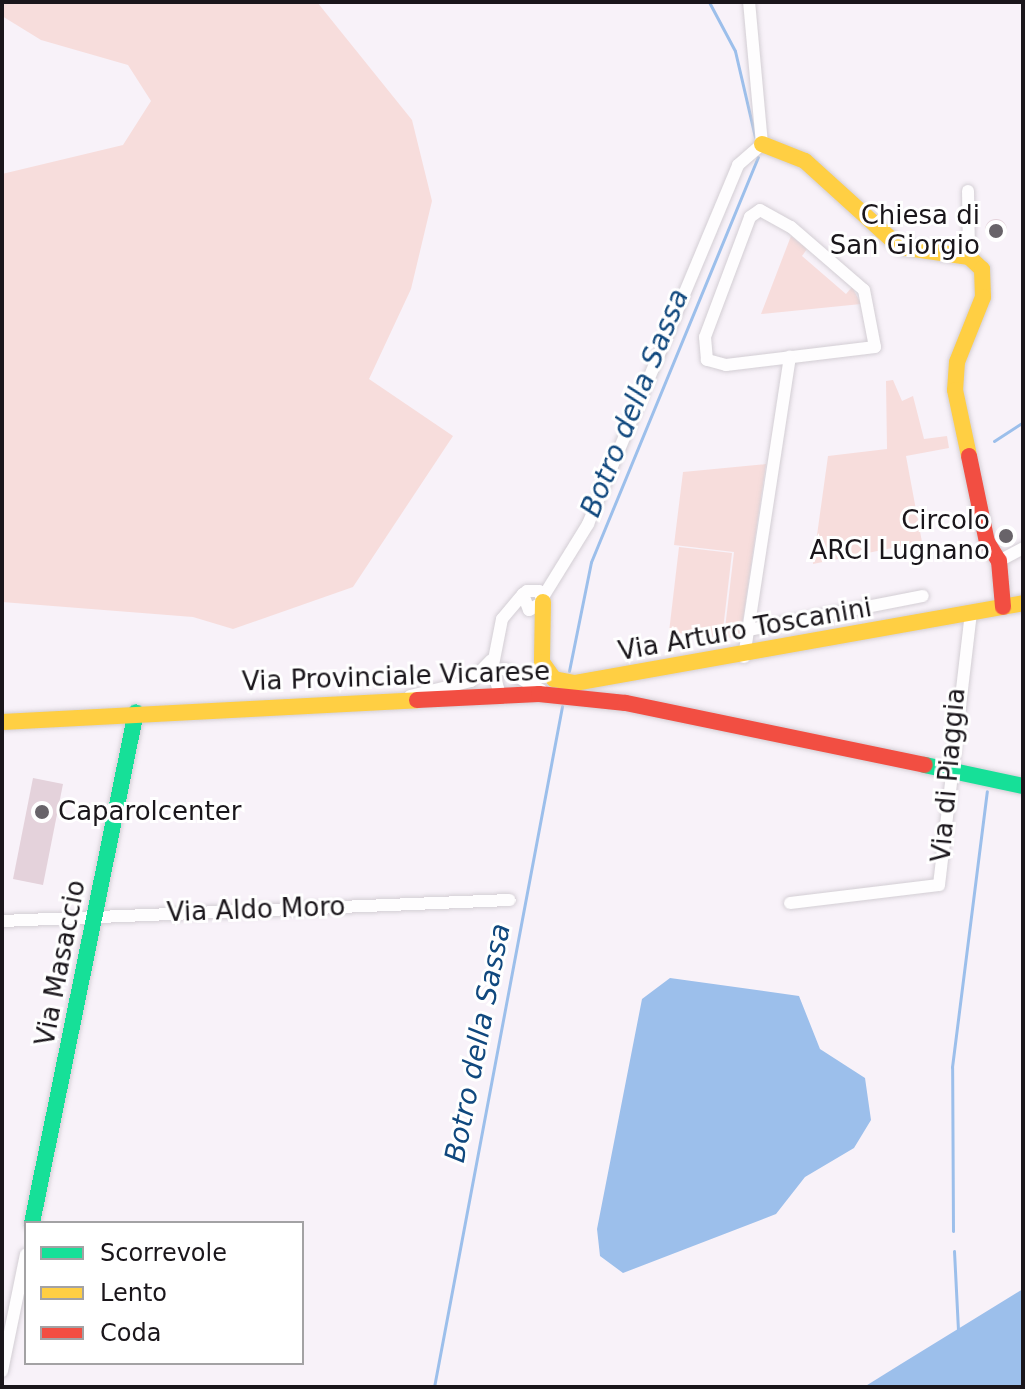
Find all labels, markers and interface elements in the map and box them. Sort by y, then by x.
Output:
place label: Chiesa di San Giorgio [830,200,980,262]
marker: Chiesa di San Giorgio [987,222,1005,240]
water label: Botro della Sassa [574,284,696,522]
place label: Circolo ARCI Lugnano [810,505,990,566]
marker: Circolo ARCI Lugnano [997,527,1015,545]
street label: Via Arturo Toscanini [616,592,874,668]
street label: Via Provinciale Vicarese [241,656,551,698]
street label: Via di Piaggia [926,686,972,864]
place label: Caparolcenter [58,796,241,828]
marker: Caparolcenter [33,803,51,821]
street label: Via Masaccio [30,877,92,1049]
street label: Via Aldo Moro [166,891,346,929]
water label: Botro della Sassa [438,921,518,1165]
legend [24,1221,304,1365]
text: Scorrevole [100,1239,227,1267]
text: Lento [100,1279,167,1307]
text: Coda [100,1319,161,1347]

